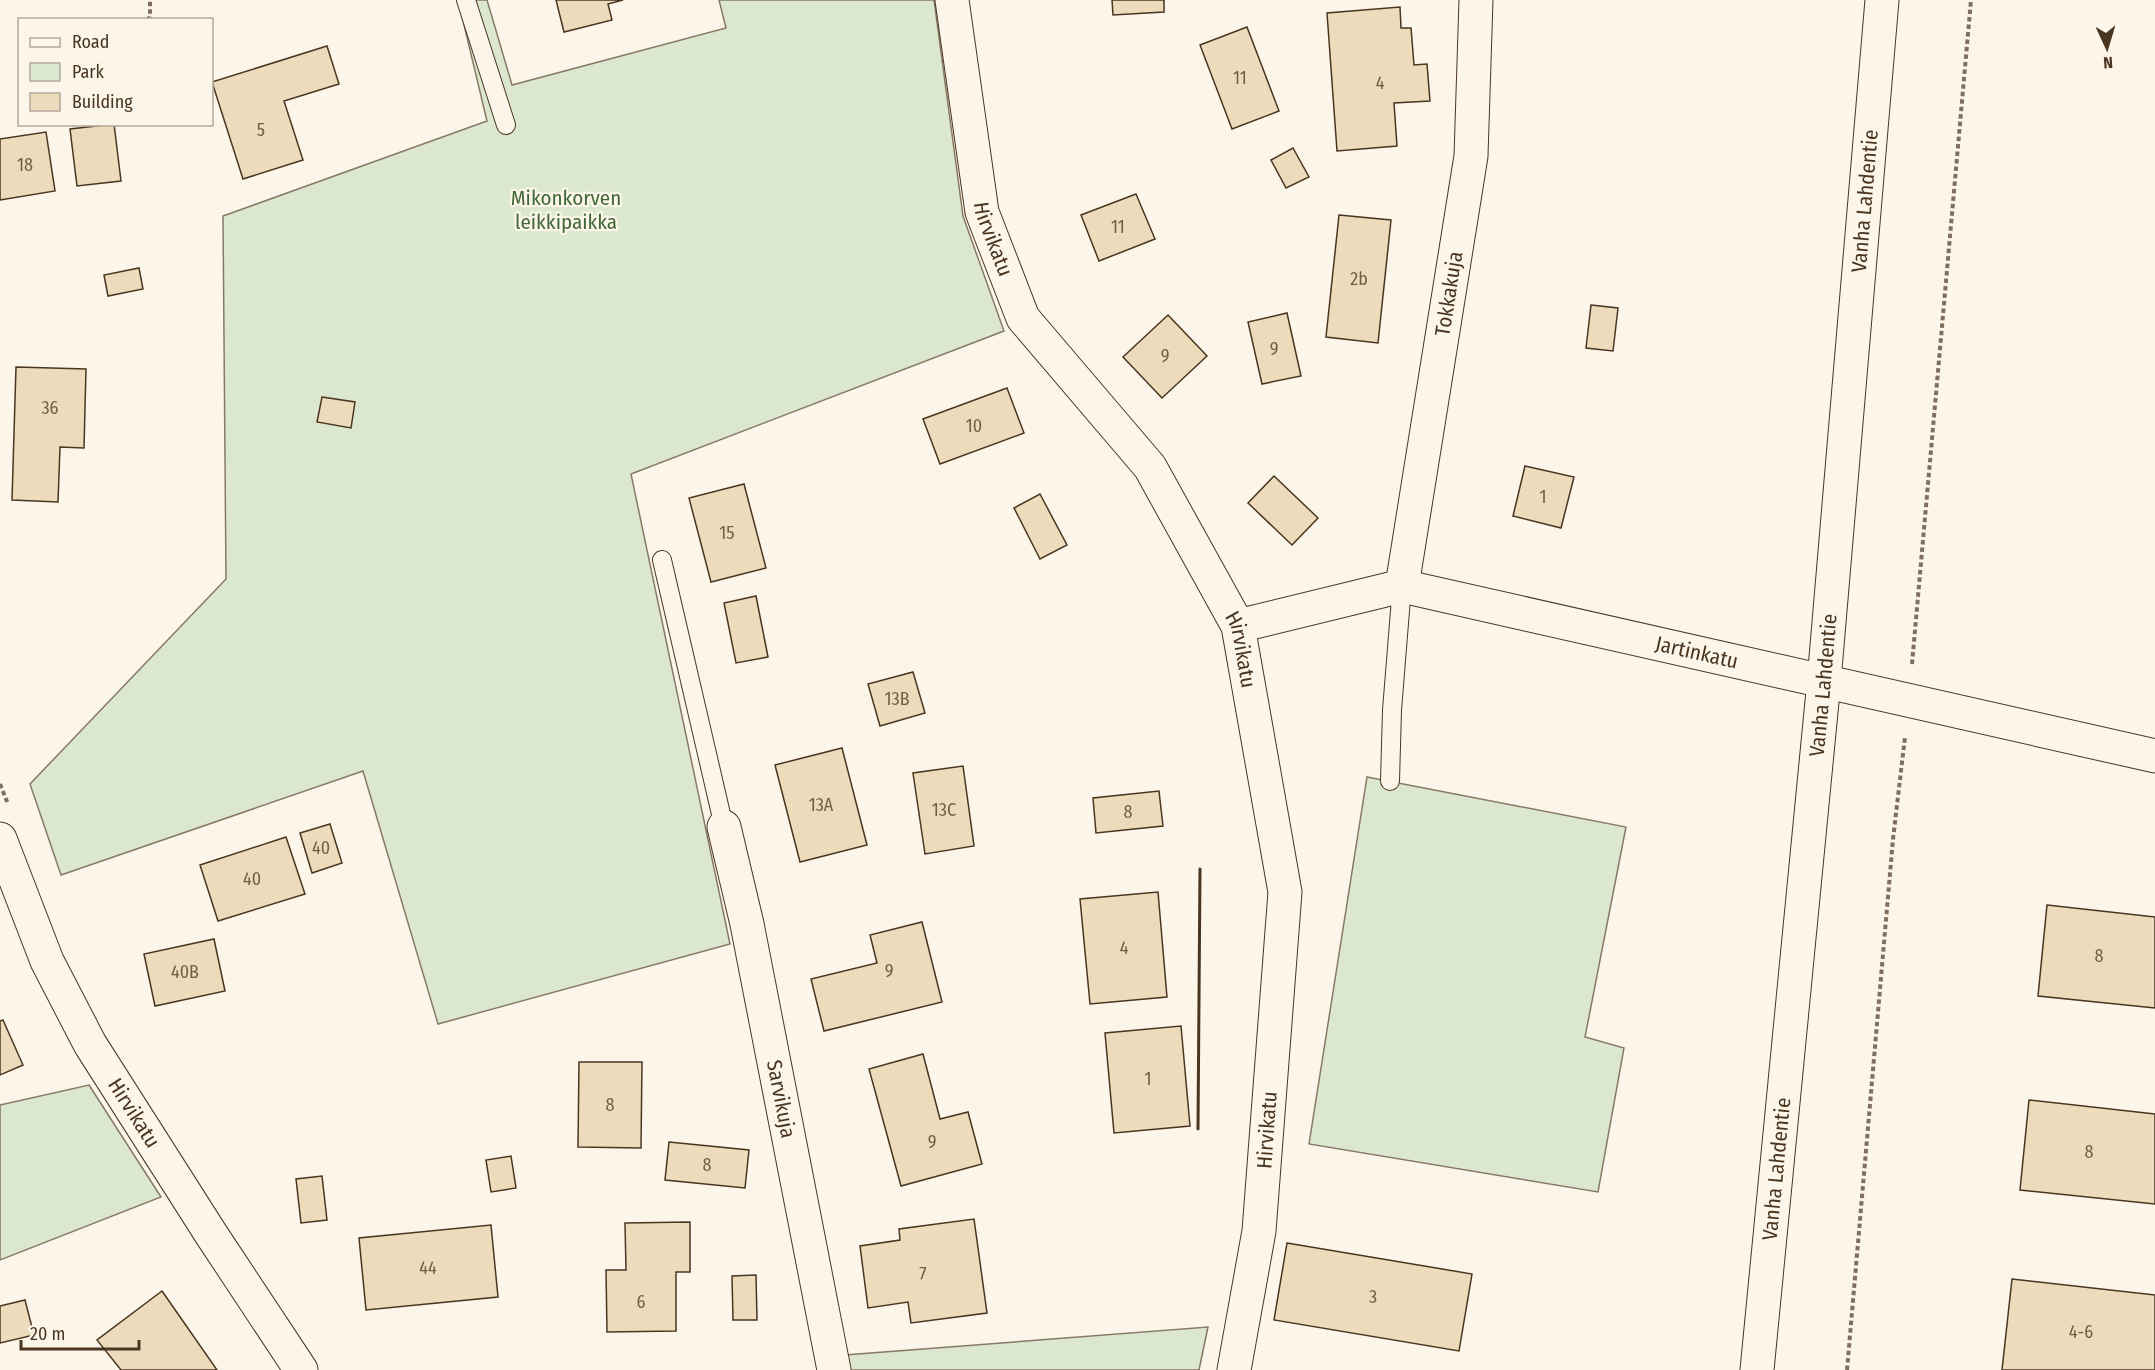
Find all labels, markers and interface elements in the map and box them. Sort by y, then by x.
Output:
legend [18,18,213,126]
north arrow [2077,18,2137,78]
text: Road [72,31,109,53]
text: N [2103,53,2113,72]
text: Park [72,61,105,83]
house number: 11 [1233,67,1247,89]
house number: 4 [1376,72,1385,94]
text: Building [72,91,133,113]
house number: 5 [257,119,265,141]
street label: Vanha Lahdentie [1846,128,1884,274]
house number: 18 [17,154,33,176]
park label: Mikonkorven leikkipaikka [511,185,621,235]
street label: Hirvikatu [968,200,1019,280]
house number: 11 [1111,216,1125,238]
street label: Tokkakuja [1429,250,1469,338]
house number: 2b [1350,268,1368,290]
house number: 9 [1270,338,1278,360]
house number: 9 [1161,345,1169,367]
house number: 36 [41,397,59,419]
house number: 10 [966,415,982,437]
house number: 1 [1539,486,1547,508]
house number: 15 [719,522,735,544]
street label: Hirvikatu [1219,606,1262,690]
street label: Vanha Lahdentie [1804,613,1843,758]
street label: Jartinkatu [1653,631,1741,675]
house number: 13B [885,688,910,710]
house number: 13A [809,794,834,816]
house number: 13C [932,799,956,821]
house number: 8 [1124,801,1133,823]
house number: 40 [312,837,330,859]
house number: 40 [243,868,261,890]
house number: 4 [1120,937,1129,959]
house number: 8 [2095,945,2104,967]
house number: 9 [885,960,893,982]
house number: 40B [171,961,199,983]
street label: Sarvikuja [761,1058,801,1140]
house number: 1 [1144,1068,1152,1090]
street label: Hirvikatu [102,1073,166,1153]
street label: Hirvikatu [1251,1090,1283,1170]
house number: 8 [606,1094,615,1116]
street label: Vanha Lahdentie [1757,1096,1796,1242]
house number: 9 [928,1131,936,1153]
house number: 8 [2085,1141,2094,1163]
house number: 8 [703,1154,712,1176]
house number: 44 [419,1257,437,1279]
house number: 7 [919,1263,927,1285]
house number: 3 [1369,1286,1377,1308]
house number: 6 [637,1291,646,1313]
scale bar [21,1313,140,1351]
house number: 4-6 [2069,1321,2093,1343]
text: 20 m [30,1323,65,1345]

